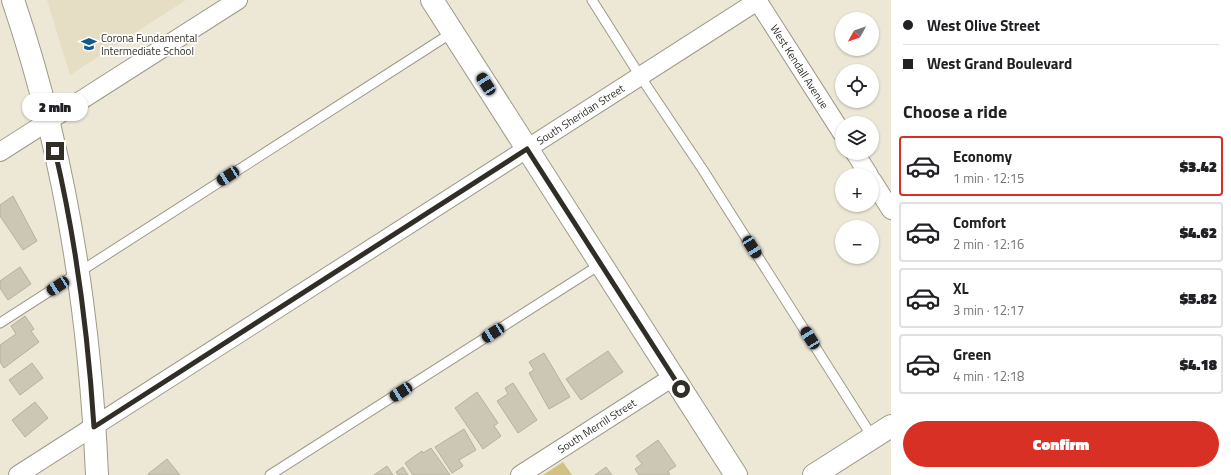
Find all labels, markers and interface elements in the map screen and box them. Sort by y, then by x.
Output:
north arrow [835,12,879,56]
map controls [835,12,879,264]
text: West Olive Street [927,14,1040,37]
street label: West Kendall Avenue [767,21,833,112]
place label: Corona Fundamental Intermediate School [101,30,197,59]
school or university icon: Corona Fundamental Intermediate School [80,35,98,53]
text: West Grand Boulevard [927,52,1072,75]
button: locate [835,64,879,108]
car [474,71,498,97]
street label: South Sheridan Street [533,80,628,149]
callout: 2 min [22,93,88,121]
text: 2 min [39,97,71,117]
text: Choose a ride [903,98,1007,125]
button: layers [835,116,879,160]
route end [46,142,64,160]
text: Economy [953,145,1012,168]
icon: car [905,148,941,184]
text: $3.42 [1180,155,1217,178]
car [215,164,241,188]
button: + [835,168,879,212]
text: 1 min · 12:15 [953,168,1024,188]
text: Comfort [953,211,1006,234]
icon: car [905,214,941,250]
button: − [835,220,879,264]
text: $4.62 [1180,221,1217,244]
car [741,234,763,260]
text: 2 min · 12:16 [953,234,1024,254]
car [45,274,71,298]
text: XL [953,277,969,300]
icon: car [905,280,941,316]
text: $5.82 [1180,287,1217,310]
text: 3 min · 12:17 [953,300,1024,320]
car [480,321,506,345]
car [799,325,821,351]
text: Green [953,343,991,366]
icon: car [905,346,941,382]
text: $4.18 [1180,353,1217,376]
text: 4 min · 12:18 [953,366,1024,386]
car [388,380,414,404]
route start [672,380,690,398]
street label: South Merrill Street [554,395,639,457]
button: Confirm [903,421,1219,467]

